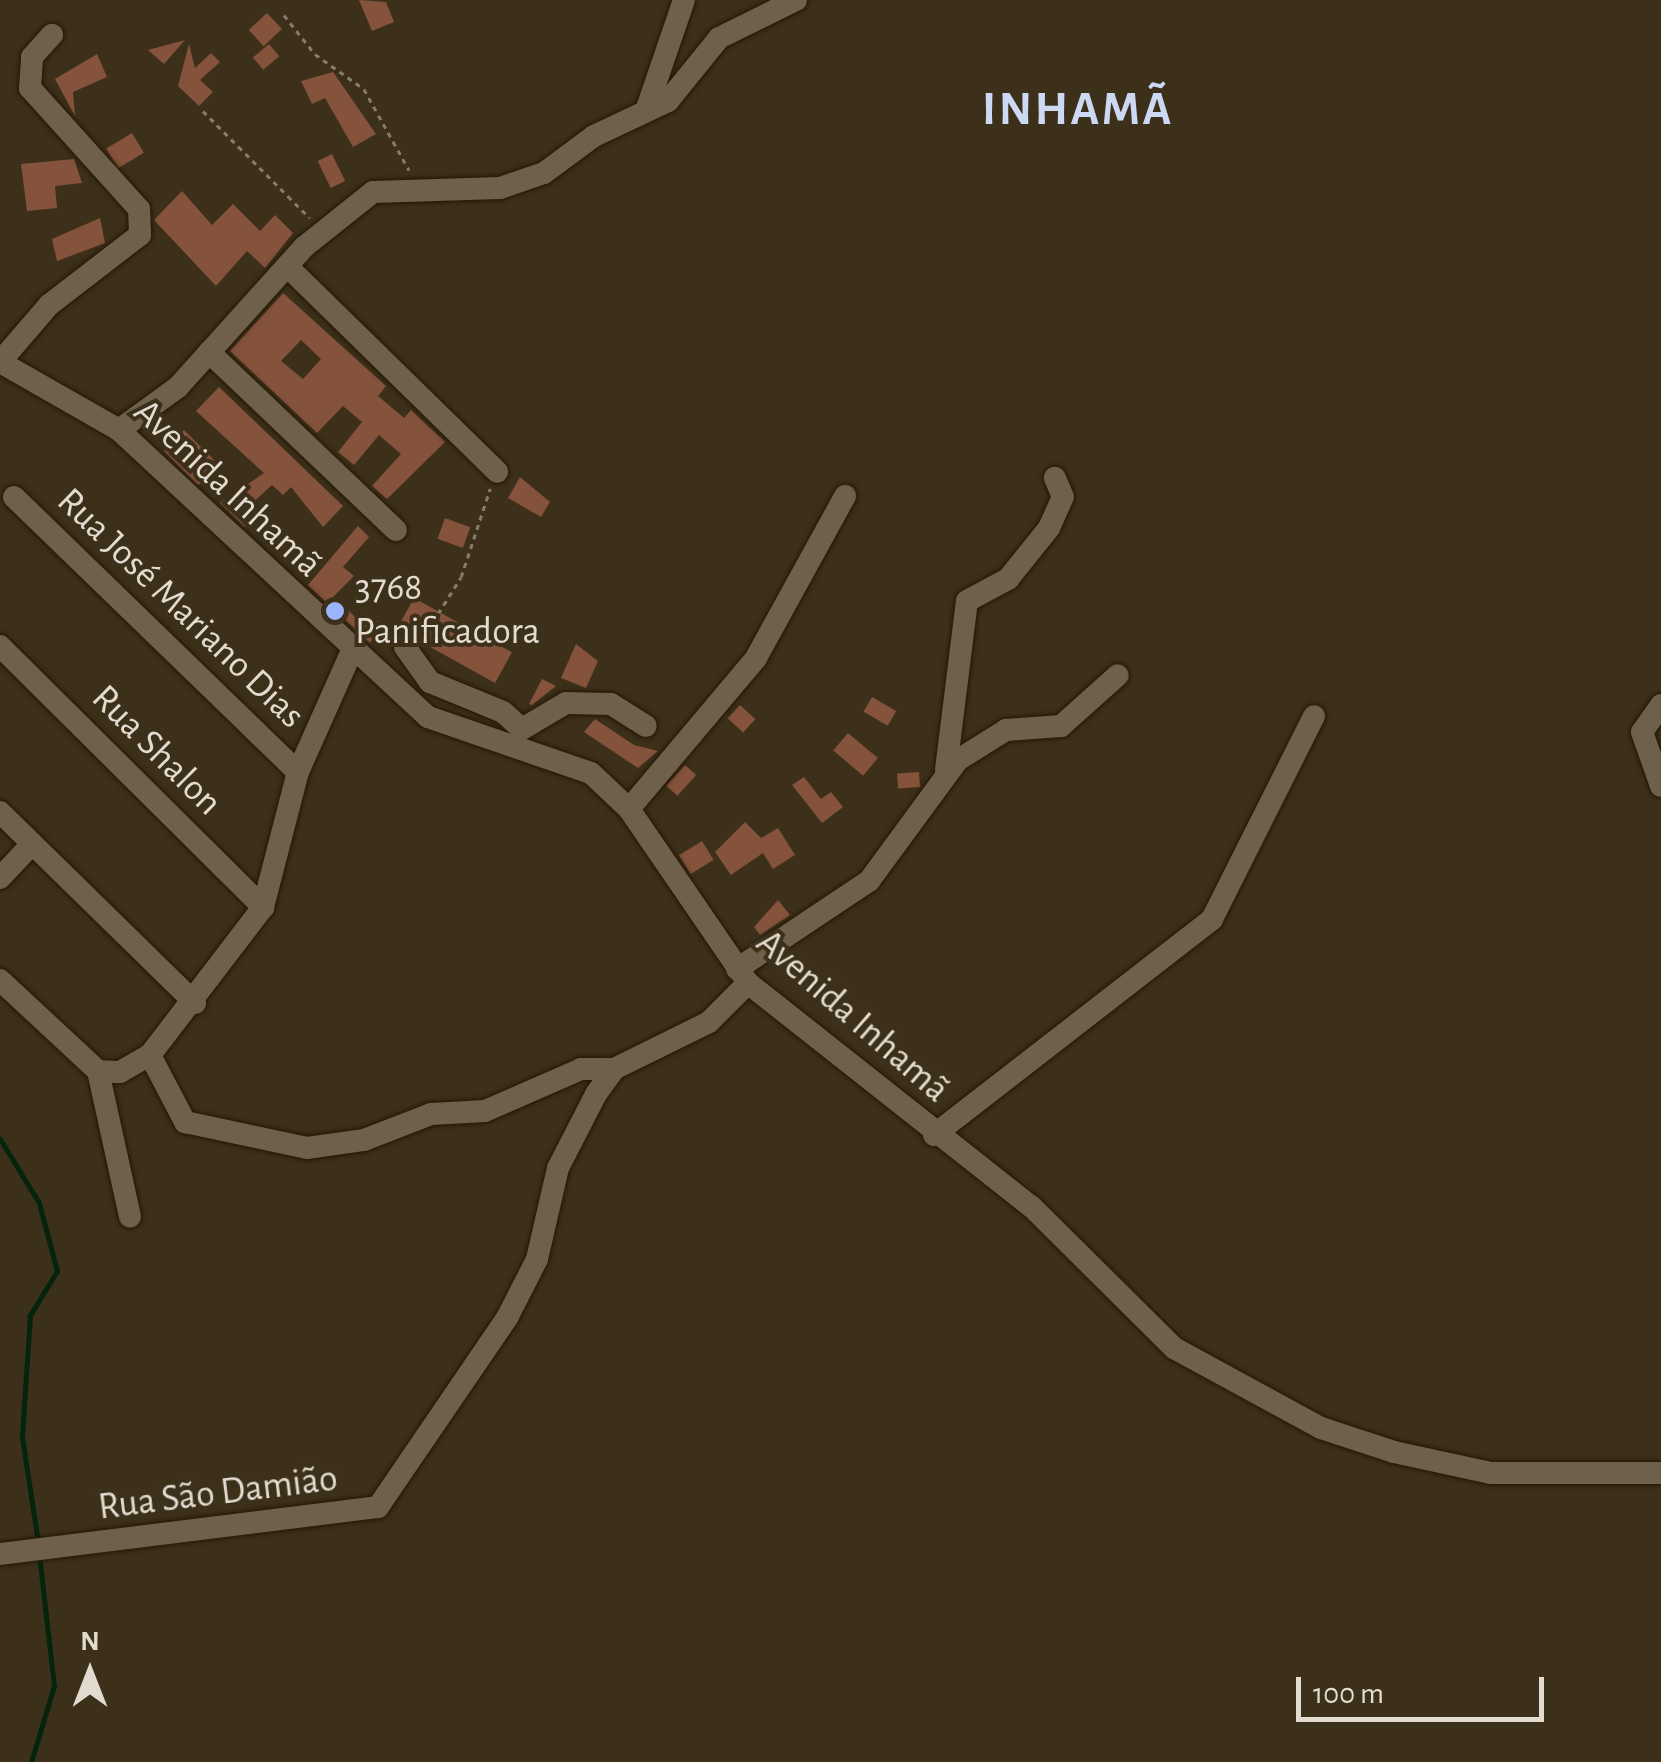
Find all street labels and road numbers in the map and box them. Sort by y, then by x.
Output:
street label: Avenida Inhamã [123,390,331,588]
street label: Rua José Mariano Dias [47,479,313,739]
street label: Rua Shalon [81,676,231,826]
street label: Avenida Inhamã [746,921,958,1113]
street label: Rua São Damião [96,1457,340,1531]

